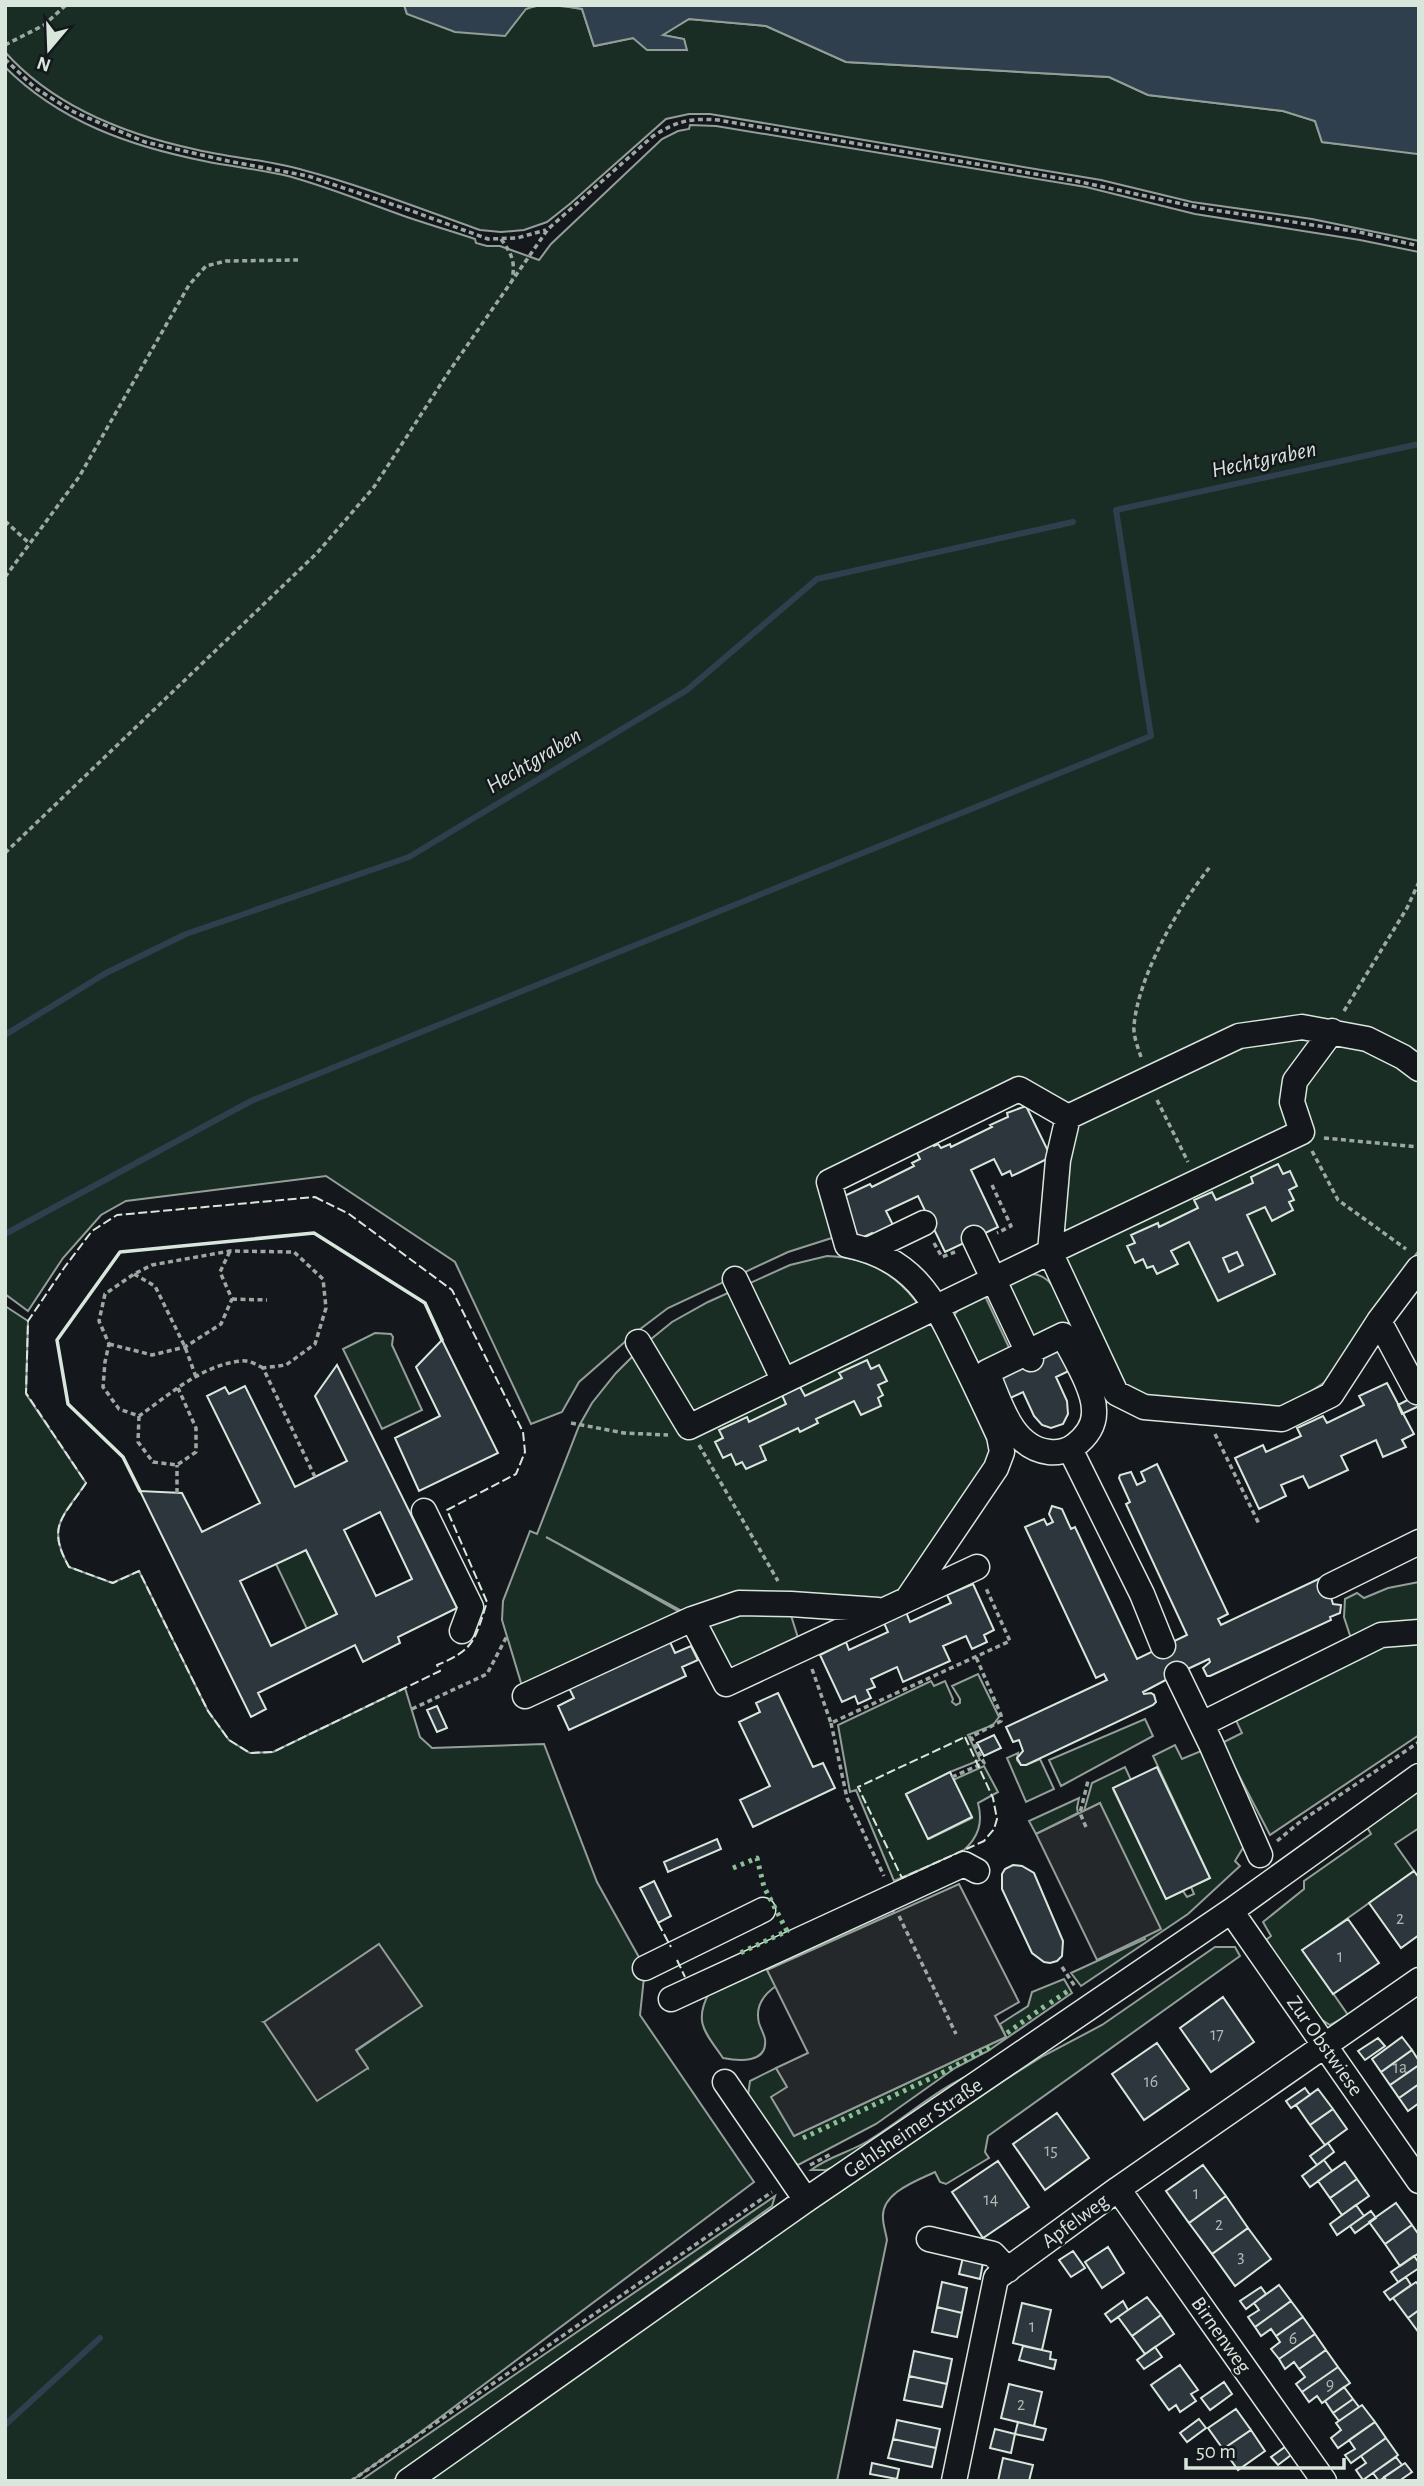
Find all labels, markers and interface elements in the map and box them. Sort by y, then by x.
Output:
north arrow [14,14,84,84]
text: N [35,53,53,75]
water label: Hechtgraben [1209,438,1319,482]
water label: Hechtgraben [482,724,586,798]
house number: 2 [1396,1910,1404,1928]
house number: 1 [1337,1948,1343,1966]
street label: Zur Obstwiese [1283,1992,1367,2100]
house number: 17 [1210,2026,1224,2044]
house number: 1a [1393,2059,1407,2077]
house number: 16 [1144,2073,1158,2091]
street label: Gehlsheimer Straße [840,2074,986,2182]
house number: 15 [1044,2142,1058,2160]
house number: 1 [1193,2185,1199,2203]
street label: Apfelweg [1038,2190,1113,2252]
house number: 14 [984,2191,999,2209]
house number: 2 [1215,2216,1223,2234]
house number: 3 [1237,2248,1245,2266]
street label: Birnenweg [1187,2293,1255,2378]
house number: 1 [1029,2318,1035,2336]
house number: 6 [1289,2330,1297,2348]
house number: 9 [1326,2376,1334,2394]
house number: 2 [1017,2396,1025,2414]
scale bar [1186,2426,1344,2470]
text: 50 m [1196,2441,1236,2462]

